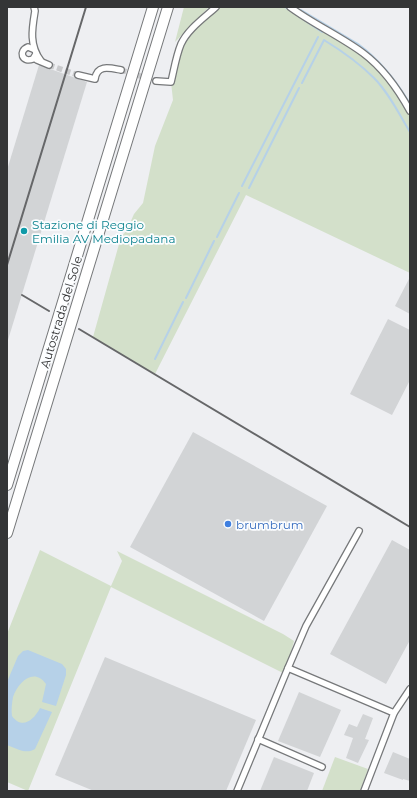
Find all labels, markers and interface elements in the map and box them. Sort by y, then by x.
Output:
place label: Stazione di Reggio Emilia AV Mediopadana [32,217,176,246]
marker: Stazione di Reggio Emilia AV Mediopadana [19,226,29,236]
street label: Autostrada del Sole [37,254,85,370]
place label: brumbrum [236,517,304,532]
marker: brumbrum [223,519,233,529]

